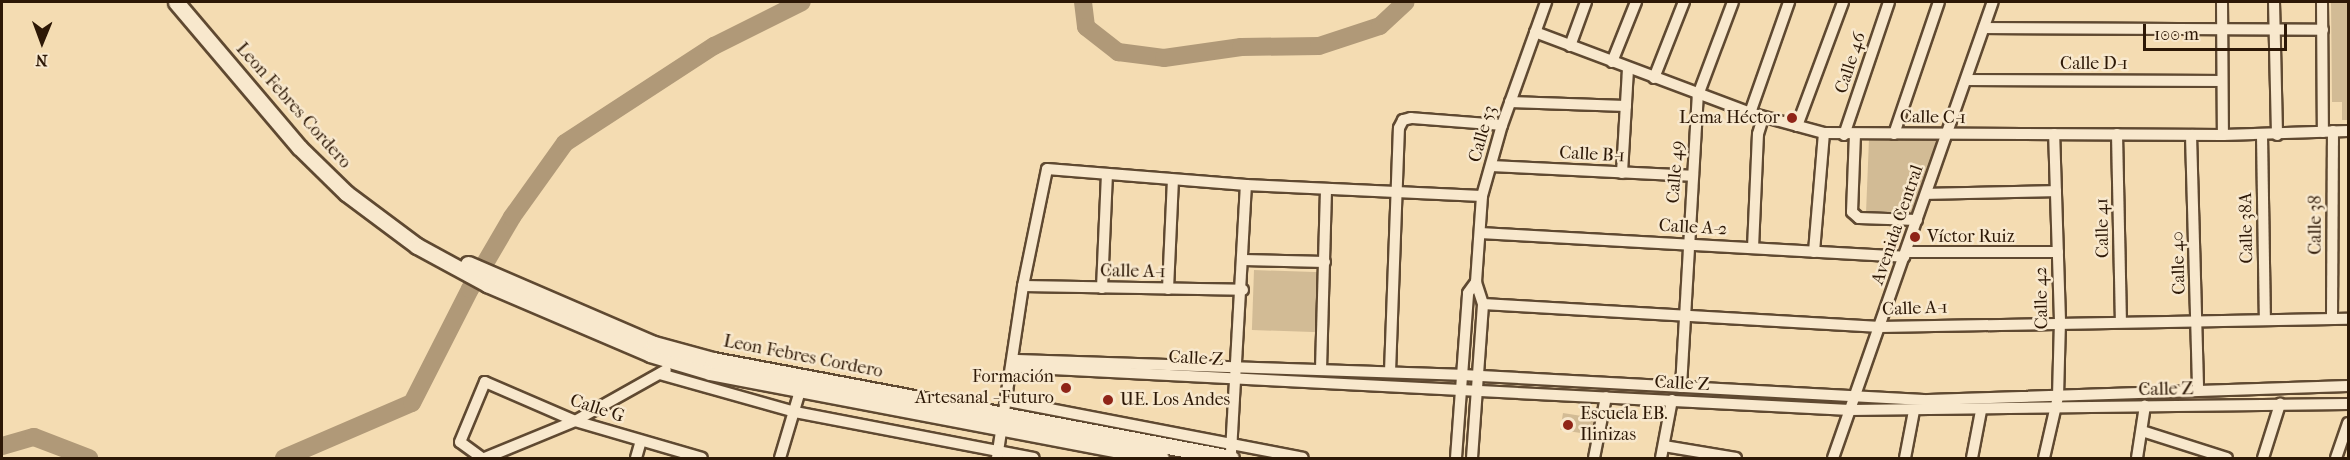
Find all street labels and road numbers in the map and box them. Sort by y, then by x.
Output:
street label: Calle 46 [1831,30,1871,96]
street label: Leon Febres Cordero [231,39,355,173]
street label: Calle D-1 [2060,53,2128,75]
street label: Calle 53 [1465,103,1501,165]
street label: Calle C-1 [1900,107,1966,129]
street label: Calle 49 [1663,140,1689,204]
street label: Calle B-1 [1559,142,1625,168]
street label: Avenida Central [1867,162,1929,288]
street label: Calle 38A [2236,192,2258,264]
street label: Calle 38 [2305,195,2327,255]
street label: Calle 41 [2092,198,2114,258]
street label: Calle A-2 [1658,215,1728,241]
street label: Calle 40 [2167,231,2191,295]
street label: Calle A-1 [1100,261,1166,283]
street label: Calle 42 [2031,266,2053,330]
street label: Calle A-1 [1882,297,1948,321]
street label: Leon Febres Cordero [722,331,884,383]
street label: Calle Z [1168,347,1224,371]
street label: Calle Z [1654,372,1710,396]
street label: Calle Z [2138,379,2194,401]
street label: Calle G [567,390,627,428]

